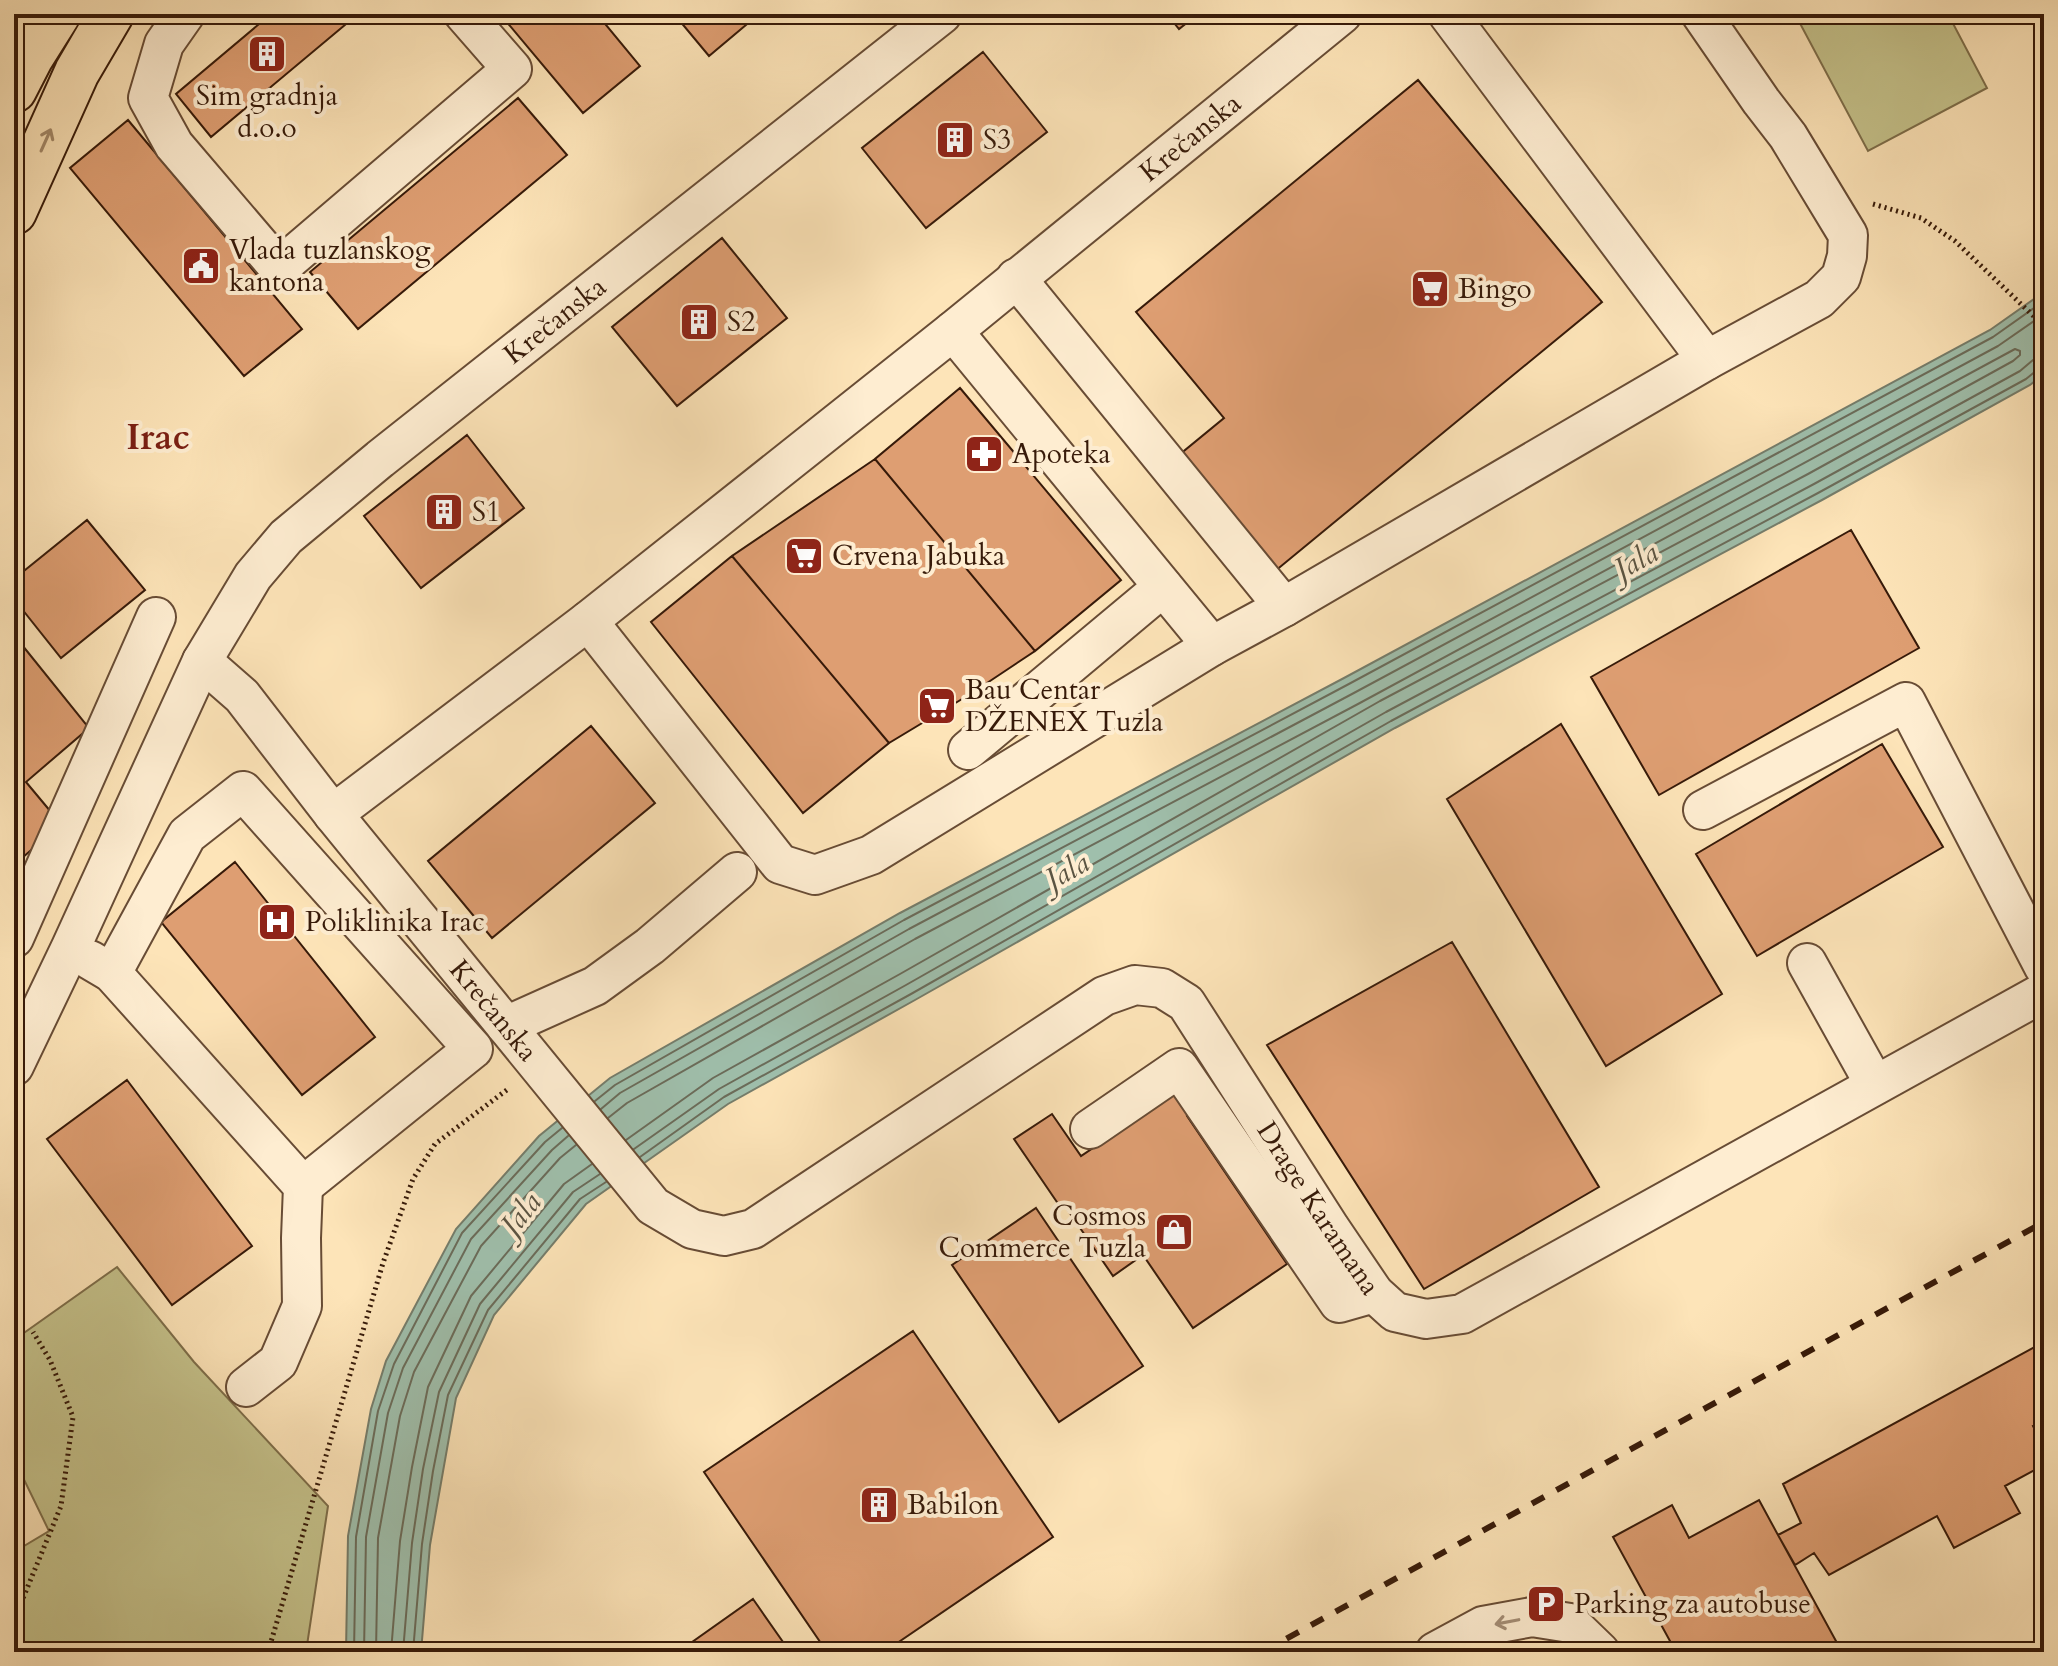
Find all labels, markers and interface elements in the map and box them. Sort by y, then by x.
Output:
building icon: Sim gradnja d.o.o [246,33,288,75]
place label: Sim gradnja d.o.o [196,77,338,147]
street label: Krečanska [1131,85,1249,191]
building icon: S3 [934,119,976,161]
place label: S3 [983,121,1011,159]
one-way arrow [39,129,54,153]
place label: Vlada tuzlanskog kantona [229,231,431,301]
public building icon: Vlada tuzlanskog kantona [180,245,222,287]
street label: Krečanska [496,268,614,373]
supermarket icon: Bingo [1409,268,1451,310]
place label: Bingo [1458,270,1532,308]
building icon: S2 [678,301,720,343]
place label: S2 [727,303,755,341]
district label: Irac [126,413,190,462]
pharmacy icon: Apoteka [963,433,1005,475]
place label: Apoteka [1012,435,1111,473]
building icon: S1 [423,491,465,533]
place label: S1 [472,493,500,531]
water label: Jala [1600,532,1666,593]
supermarket icon: Crvena Jabuka [783,535,825,577]
place label: Crvena Jabuka [832,537,1005,575]
place label: Bau Centar DŽENEX Tuzla [965,671,1163,741]
supermarket icon: Bau Centar DŽENEX Tuzla [916,685,958,727]
water label: Jala [1031,842,1097,903]
hospital icon: Poliklinika Irac [256,901,298,943]
place label: Poliklinika Irac [305,903,485,941]
street label: Krečanska [441,952,547,1070]
street label: Drage Karamana [1248,1114,1389,1303]
water label: Jala [486,1184,551,1250]
place label: Cosmos Commerce Tuzla [939,1197,1146,1267]
shop icon: Cosmos Commerce Tuzla [1153,1211,1195,1253]
building icon: Babilon [858,1484,900,1526]
place label: Babilon [907,1486,999,1524]
parking icon: Parking za autobuse [1525,1583,1567,1625]
place label: Parking za autobuse [1574,1585,1811,1623]
one-way arrow [1494,1615,1520,1630]

